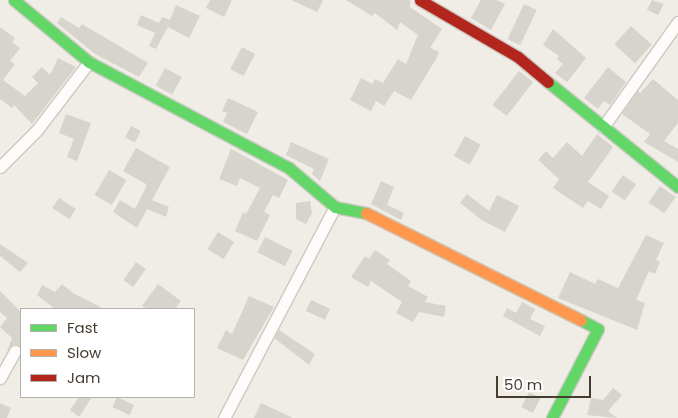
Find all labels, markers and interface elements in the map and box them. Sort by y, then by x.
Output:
legend [20,308,195,398]
text: Fast [67,317,98,338]
text: Slow [67,342,101,363]
scale bar [498,366,593,398]
text: Jam [67,367,101,388]
text: 50 m [504,374,542,395]

